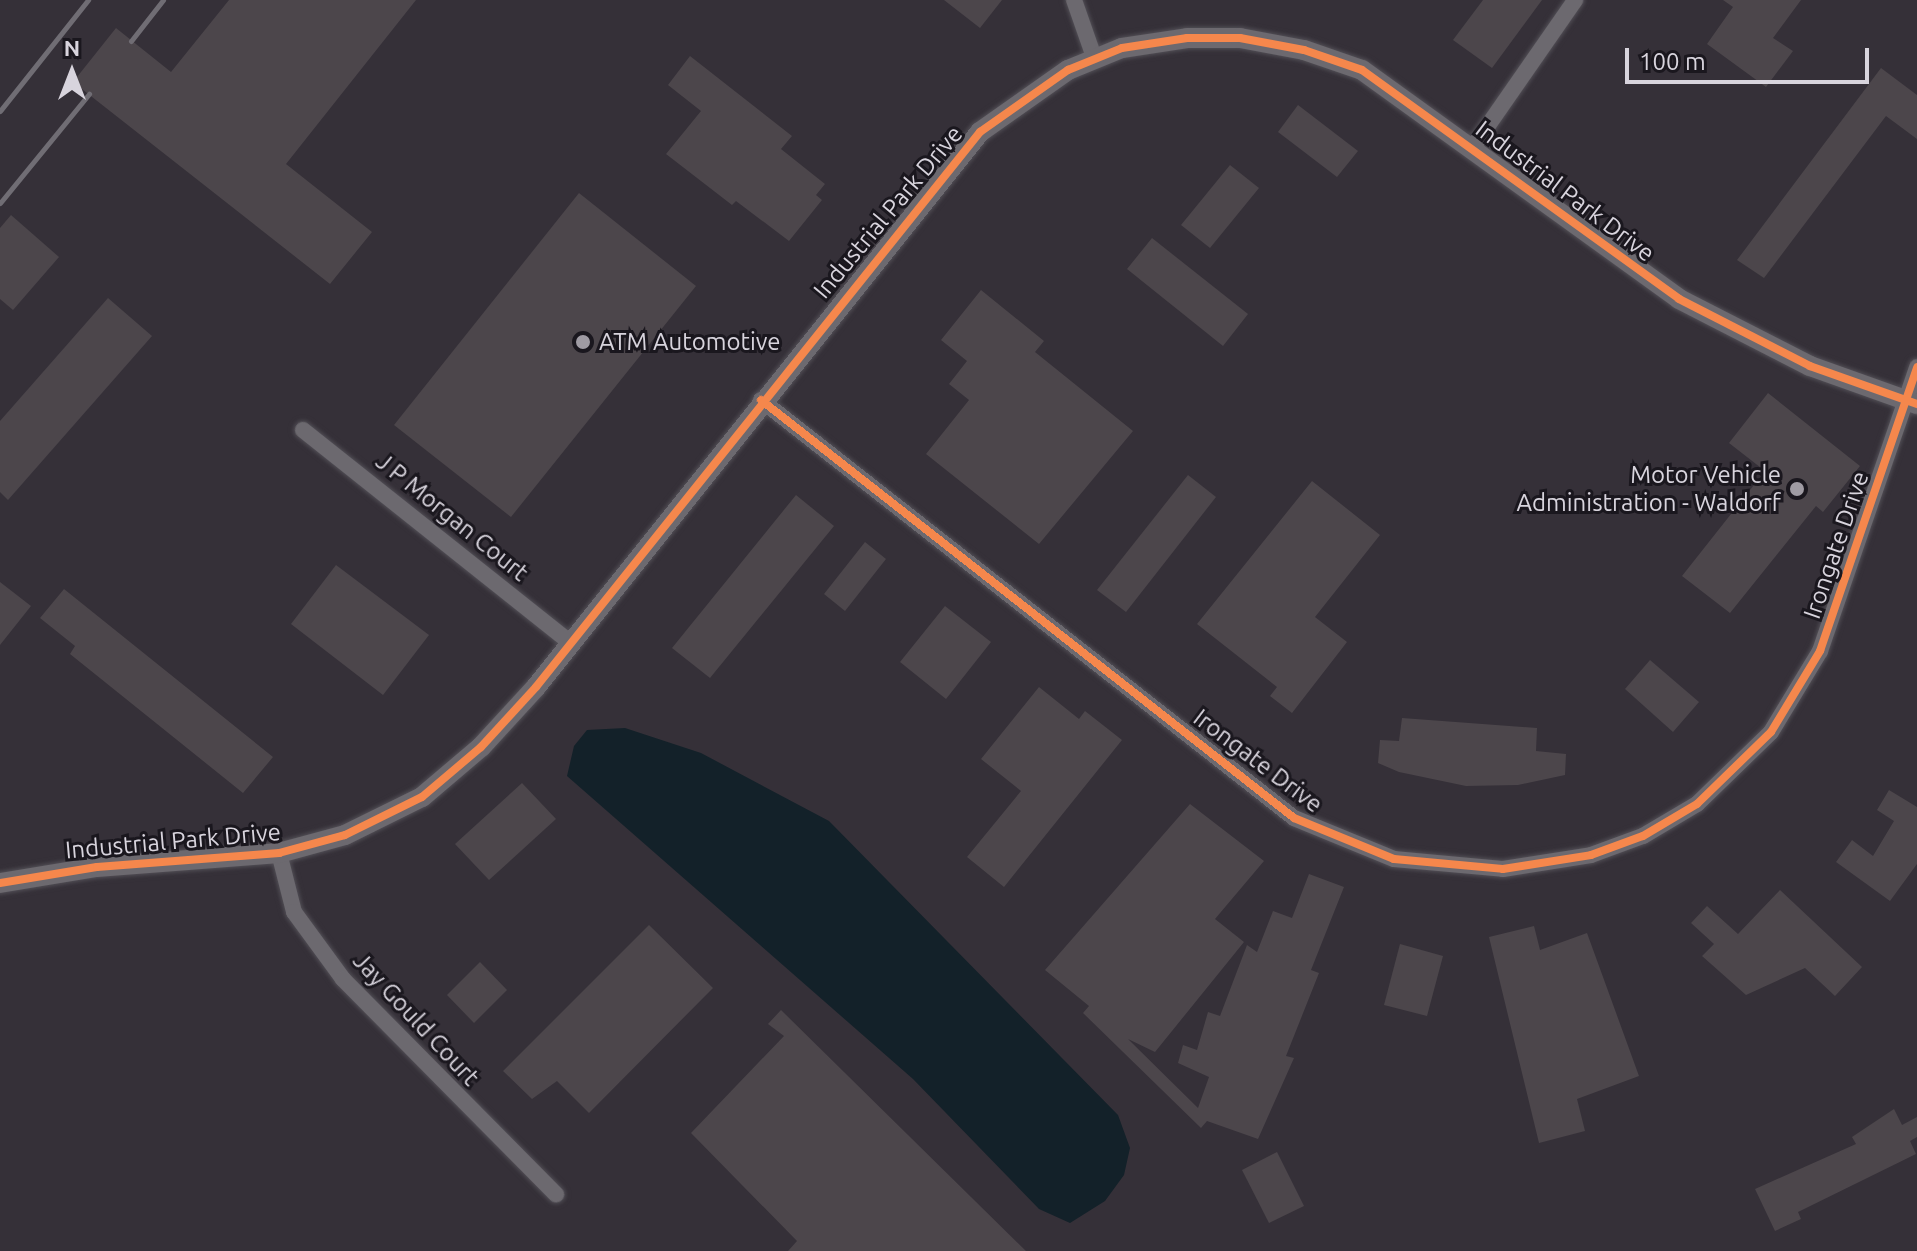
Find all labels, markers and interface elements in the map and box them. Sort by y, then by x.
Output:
north arrow [32,32,112,112]
scale bar [1629,32,1873,82]
text: N [64,35,80,60]
text: 100 m [1639,48,1706,75]
street label: Industrial Park Drive [1470,114,1660,268]
street label: Industrial Park Drive [807,120,969,304]
place label: ATM Automotive [599,328,781,356]
marker: ATM Automotive [574,333,592,351]
street label: J P Morgan Court [370,447,534,587]
place label: Motor Vehicle Administration - Waldorf [1516,461,1781,517]
street label: Irongate Drive [1797,468,1875,622]
marker: Motor Vehicle Administration - Waldorf [1788,480,1806,498]
street label: Irongate Drive [1188,703,1328,819]
street label: Industrial Park Drive [64,817,282,865]
street label: Jay Gould Court [347,946,485,1092]

